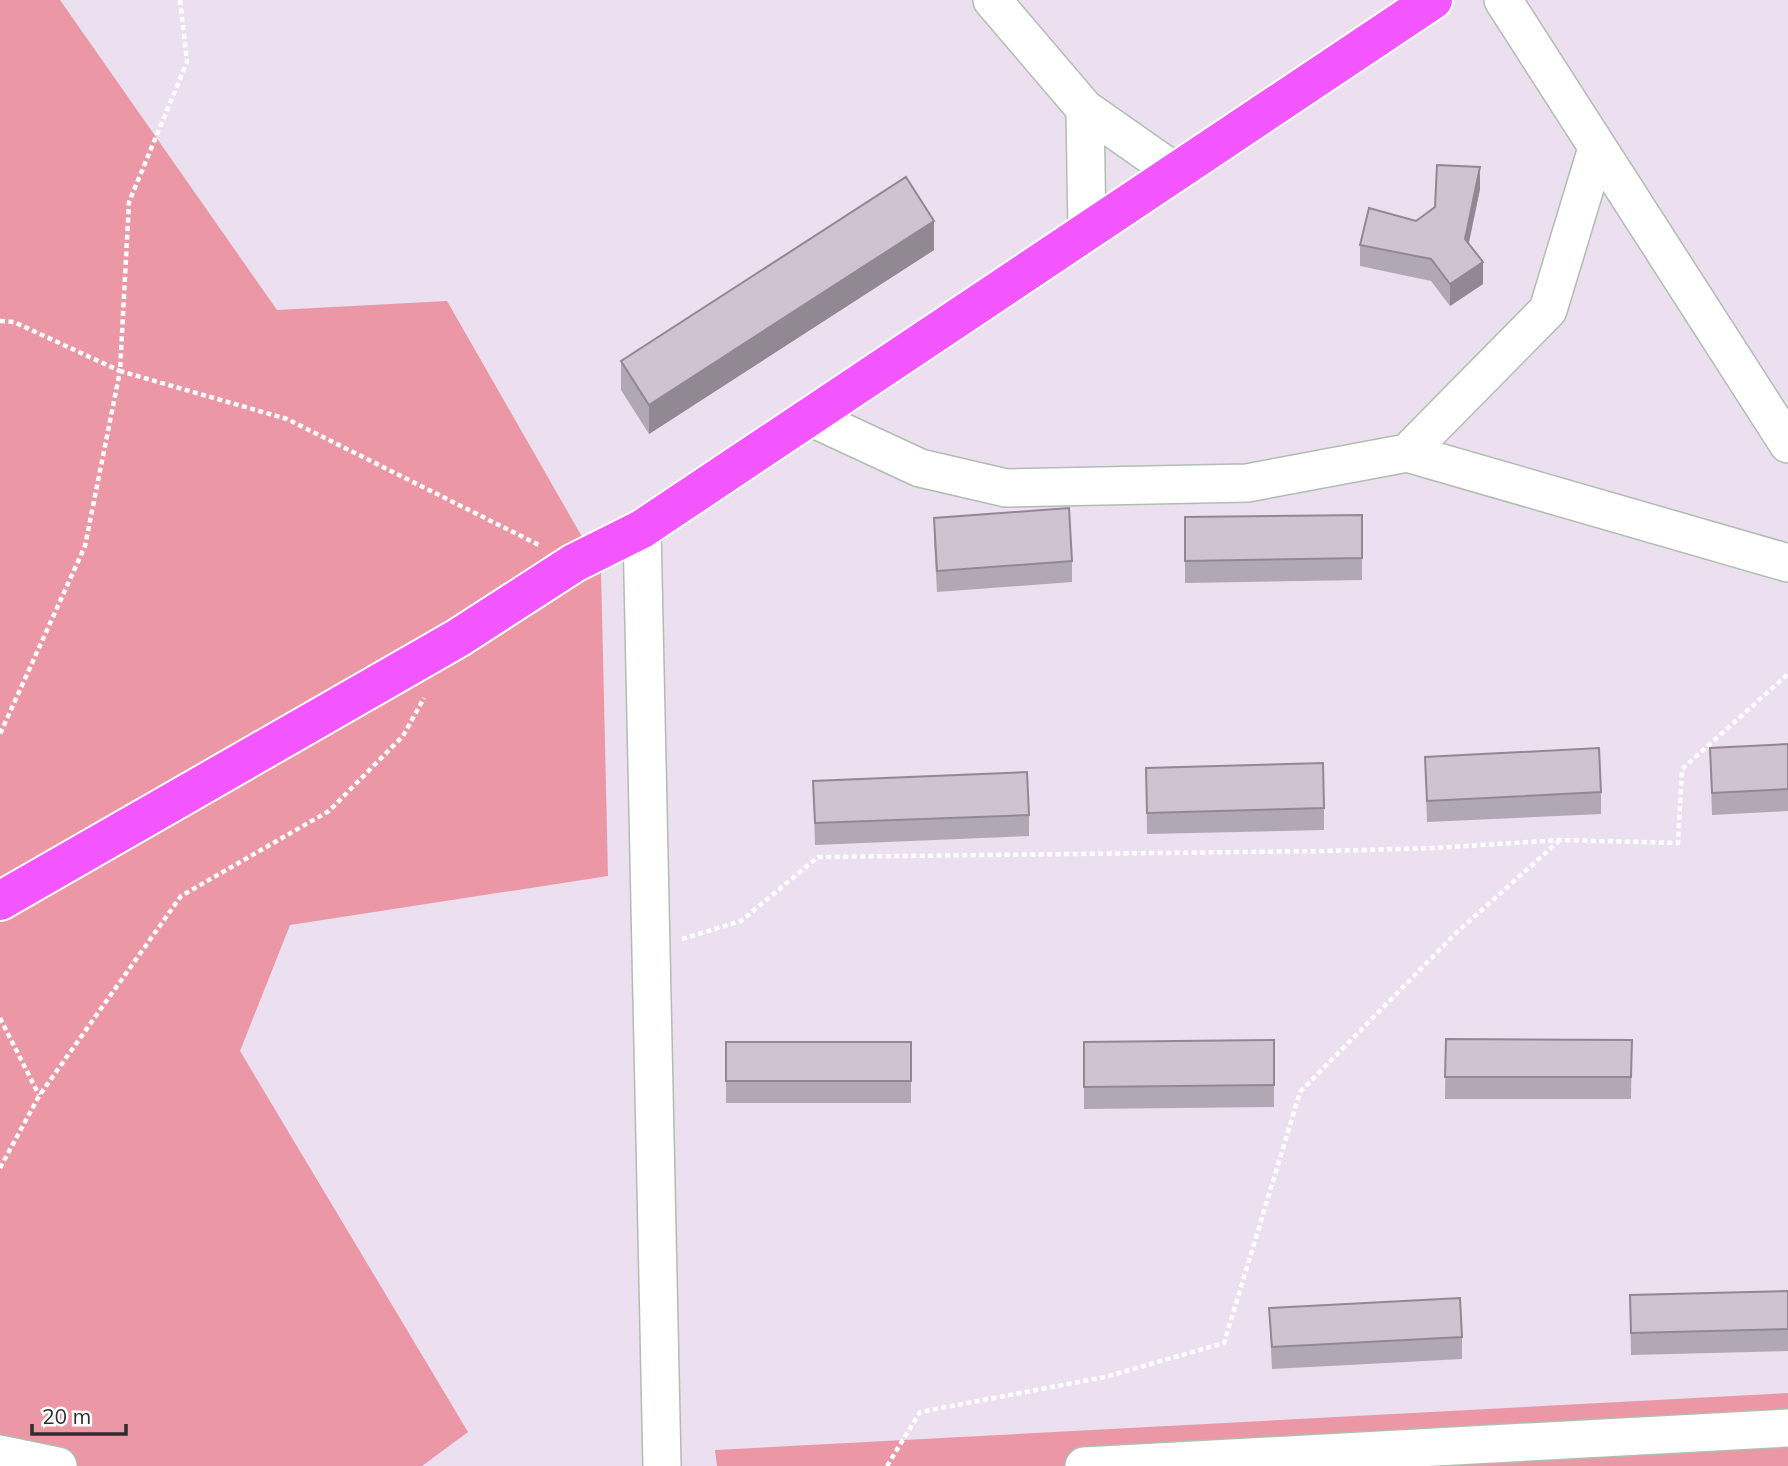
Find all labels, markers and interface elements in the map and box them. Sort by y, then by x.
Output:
scale bar [32,1392,126,1436]
text: 20 m [42,1403,91,1429]

